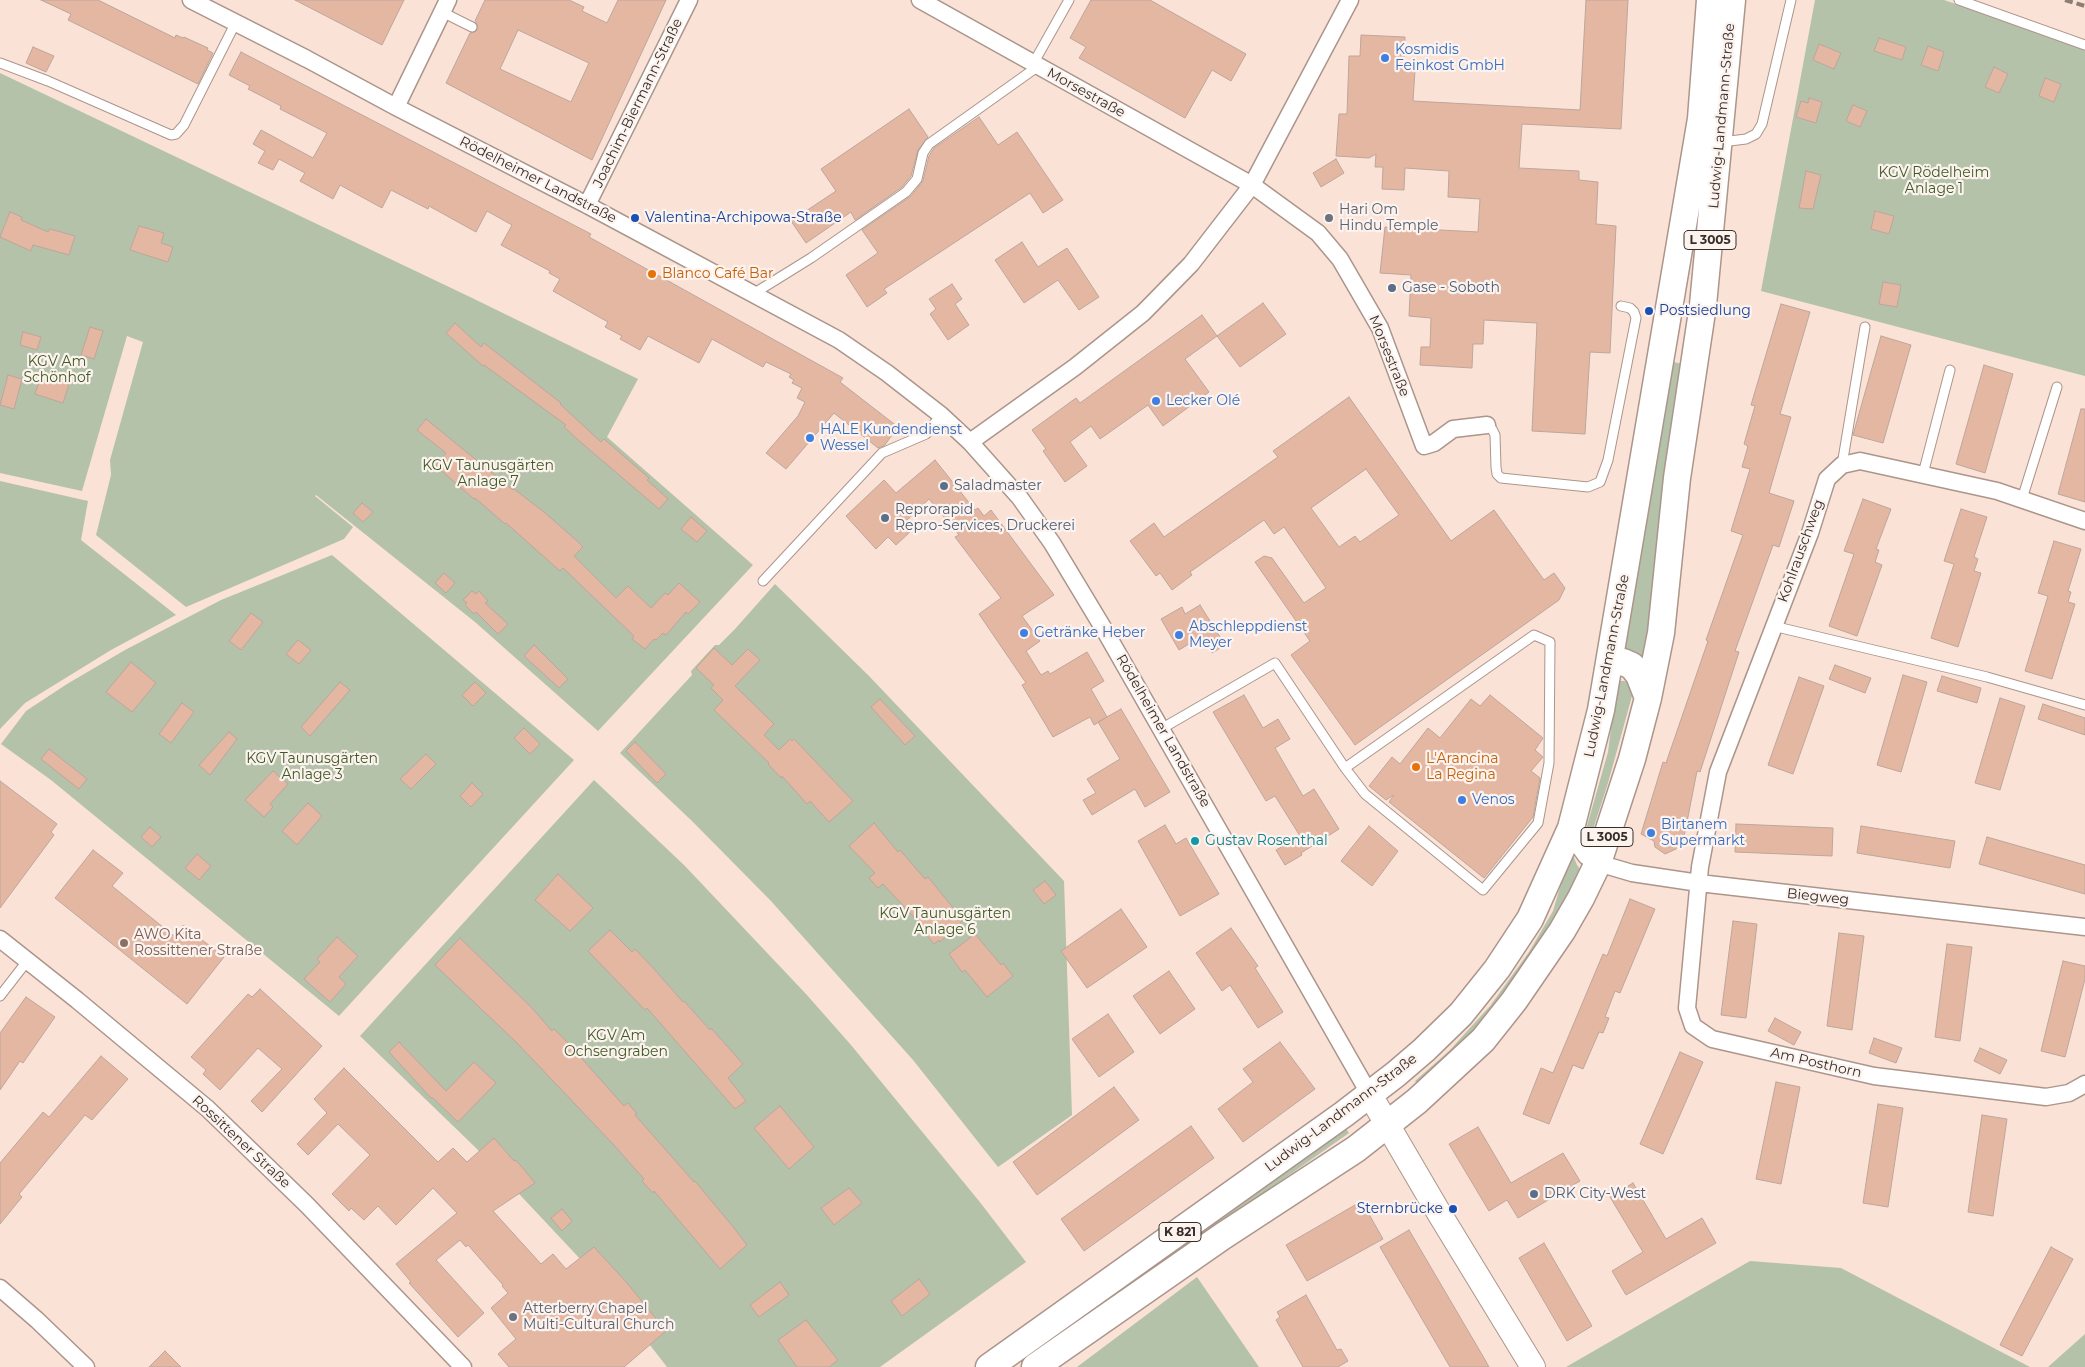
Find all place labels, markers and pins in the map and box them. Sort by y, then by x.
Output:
place label: Kosmidis Feinkost GmbH [1395,42,1505,74]
marker: Kosmidis Feinkost GmbH [1379,52,1391,64]
place label: Hari Om Hindu Temple [1339,202,1438,234]
place label: Valentina-Archipowa-Straße [645,210,842,226]
marker: Valentina-Archipowa-Straße [629,212,641,224]
marker: Hari Om Hindu Temple [1323,212,1335,224]
place label: Blanco Café Bar [662,266,774,282]
marker: Blanco Café Bar [646,268,658,280]
place label: Gase - Soboth [1402,280,1500,296]
marker: Gase - Soboth [1386,282,1398,294]
place label: Postsiedlung [1659,303,1751,319]
marker: Postsiedlung [1643,305,1655,317]
place label: Lecker Olé [1166,393,1240,409]
marker: Lecker Olé [1150,395,1162,407]
place label: HALE Kundendienst Wessel [820,422,962,454]
marker: HALE Kundendienst Wessel [804,432,816,444]
place label: Saladmaster [954,478,1042,494]
marker: Saladmaster [938,480,950,492]
place label: Reprorapid Repro-Services, Druckerei [895,502,1075,534]
marker: Reprorapid Repro-Services, Druckerei [879,512,891,524]
place label: Abschleppdienst Meyer [1189,619,1307,652]
place label: Getränke Heber [1034,625,1145,641]
marker: Getränke Heber [1018,627,1030,639]
marker: Abschleppdienst Meyer [1173,629,1185,641]
place label: L'Arancina La Regina [1426,751,1499,784]
marker: L'Arancina La Regina [1410,761,1422,773]
place label: Venos [1472,792,1515,808]
marker: Venos [1456,794,1468,806]
place label: Birtanem Supermarkt [1661,817,1745,850]
marker: Birtanem Supermarkt [1645,827,1657,839]
place label: Gustav Rosenthal [1205,833,1328,849]
marker: Gustav Rosenthal [1189,835,1201,847]
place label: AWO Kita Rossittener Straße [134,927,262,960]
marker: AWO Kita Rossittener Straße [118,937,130,949]
place label: DRK City-West [1544,1186,1646,1202]
marker: DRK City-West [1528,1188,1540,1200]
place label: Sternbrücke [1357,1201,1443,1217]
marker: Sternbrücke [1447,1203,1459,1215]
place label: Atterberry Chapel Multi-Cultural Church [523,1301,674,1334]
marker: Atterberry Chapel Multi-Cultural Church [507,1311,519,1323]

